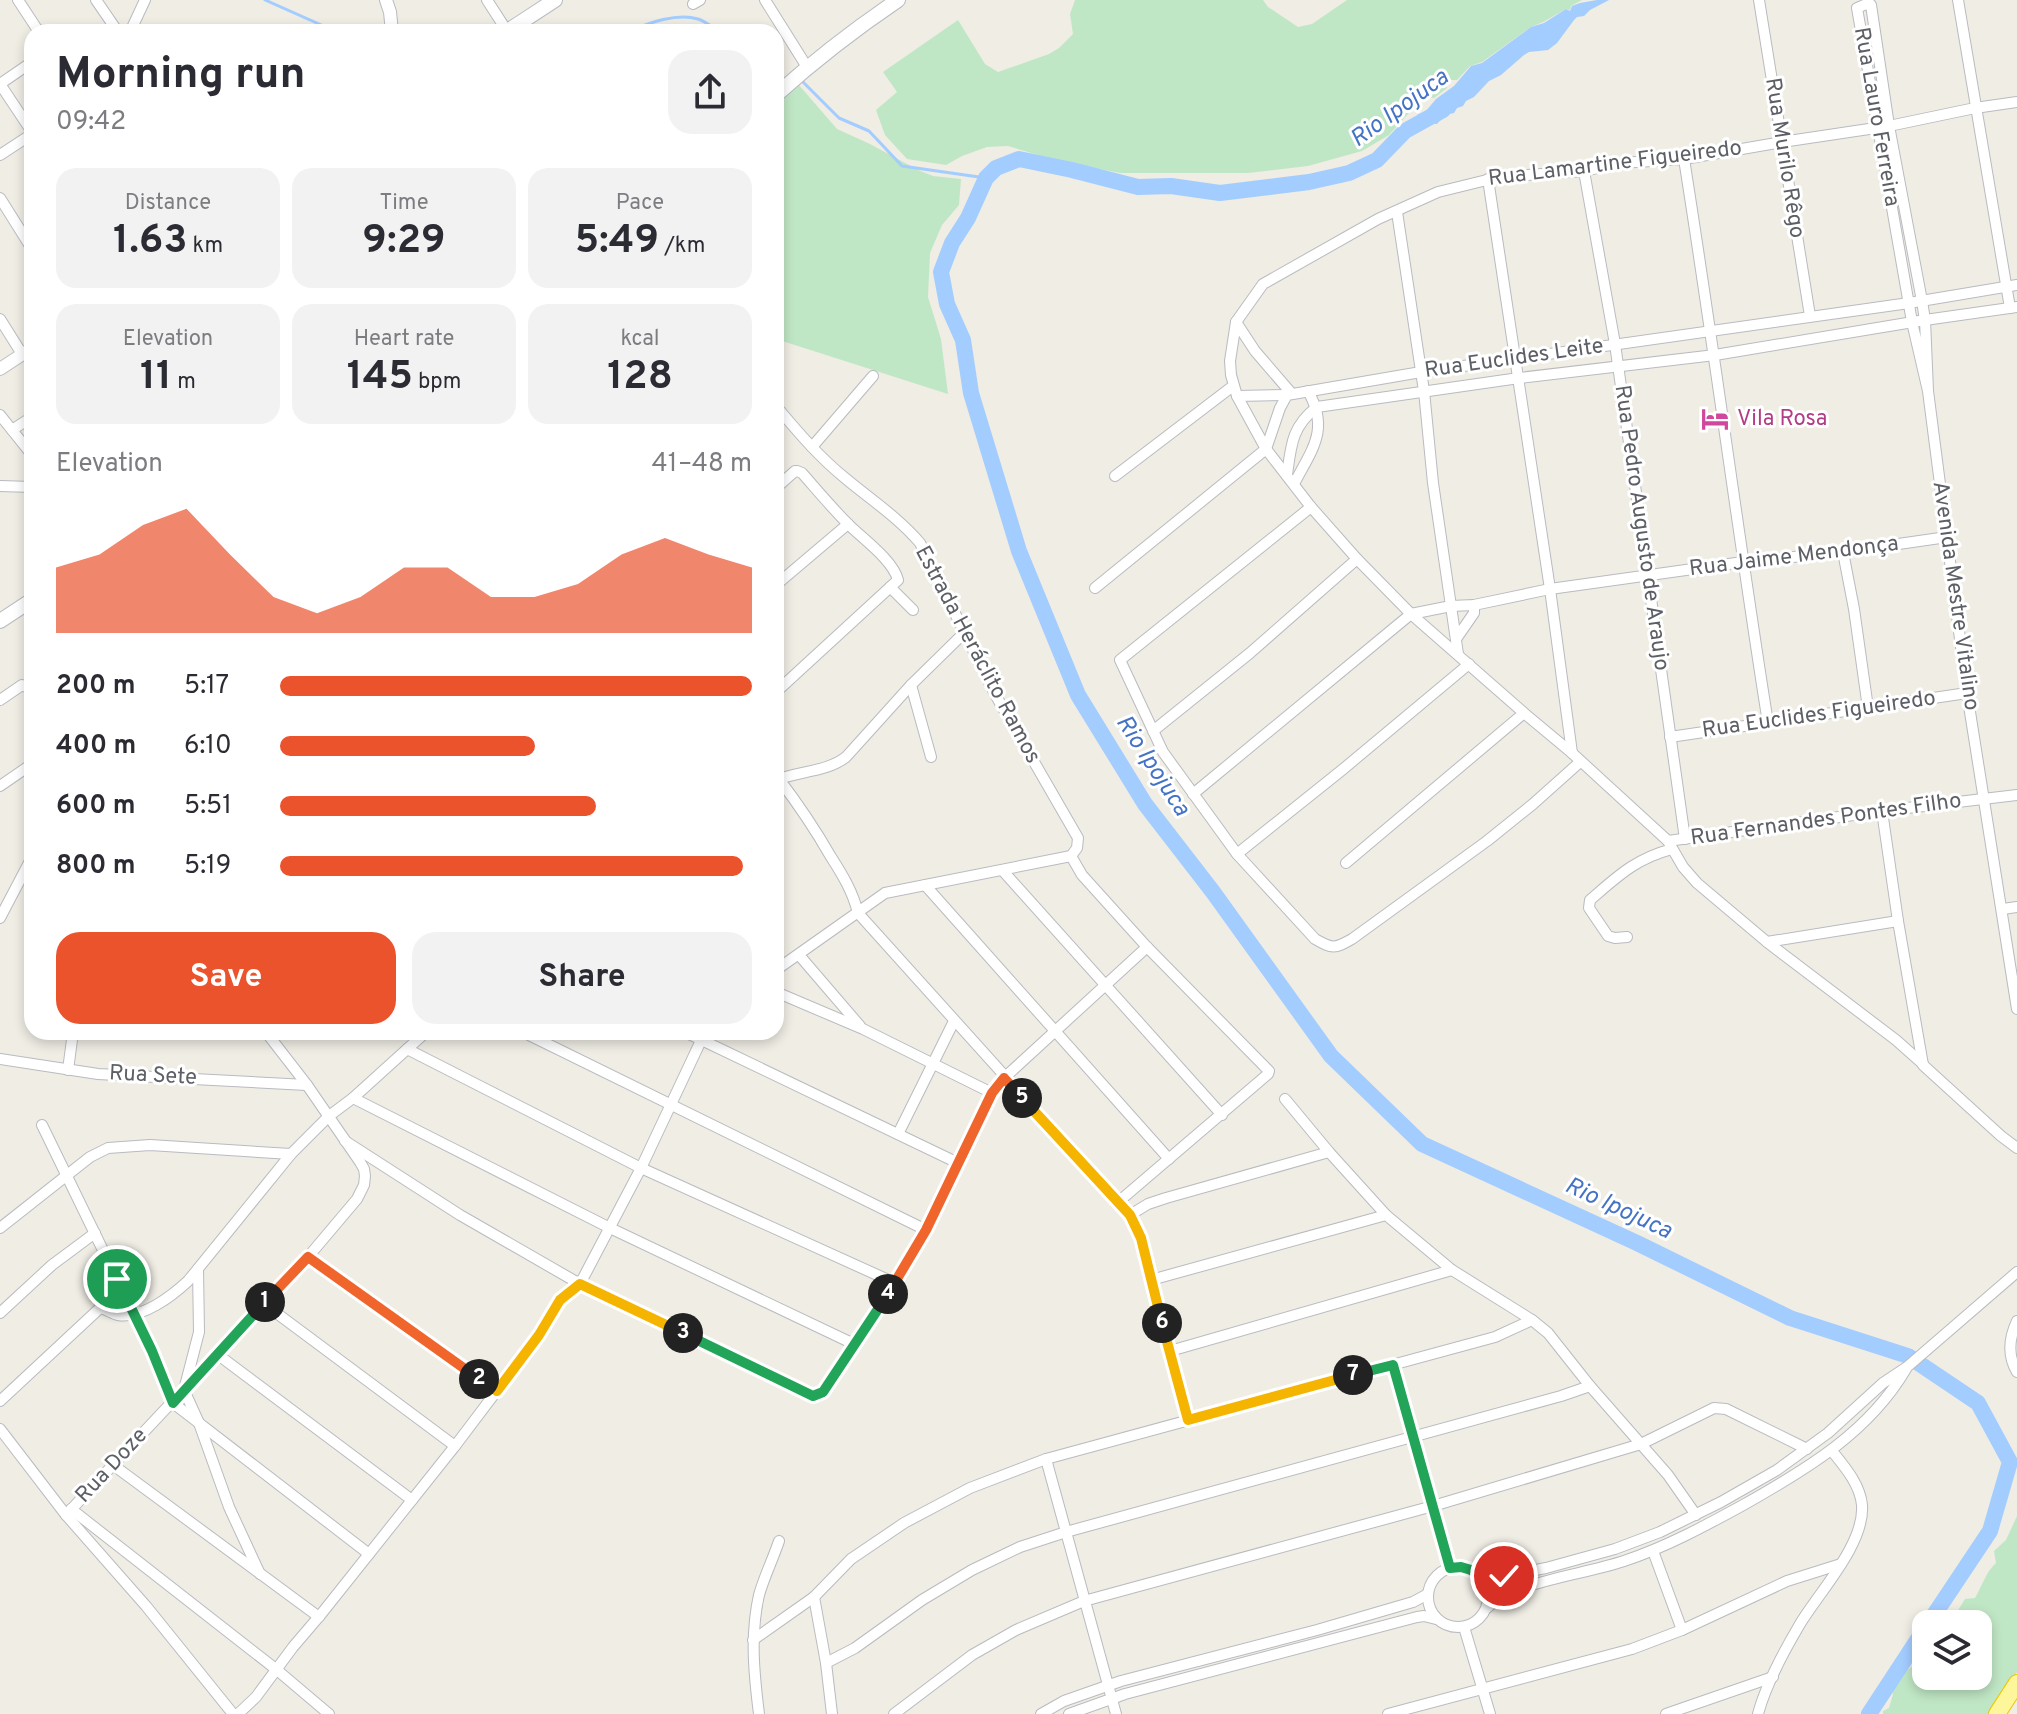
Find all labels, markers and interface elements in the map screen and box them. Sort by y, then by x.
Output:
street label: Rua Lauro Ferreira [1847,25,1905,209]
text: Morning run [56,48,306,104]
button: share [668,50,752,134]
water label: Rio Ipojuca [1345,63,1456,155]
street label: Rua Murilo Rêgo [1758,76,1810,240]
text: 09:42 [56,106,126,139]
street label: Rua Lamartine Figueiredo [1487,135,1743,193]
text: Distance [125,190,211,217]
text: Time [379,190,429,217]
text: Pace [616,190,664,217]
text: 1.63 [113,217,187,267]
text: 9:29 [362,217,446,267]
text: 5:49 [575,217,659,267]
text: km [187,233,223,260]
text: /km [659,233,705,260]
text: Elevation [123,326,213,353]
text: Heart rate [354,326,454,353]
text: kcal [620,326,660,353]
street label: Rua Euclides Leite [1423,333,1605,385]
text: 11 [140,353,172,403]
text: 145 [347,353,413,403]
text: 128 [607,353,673,403]
text: m [172,369,196,396]
text: bpm [413,369,461,396]
street label: Rua Pedro Augusto de Araujo [1608,383,1674,673]
hotel icon: Vila Rosa [1700,404,1730,434]
place label: Vila Rosa [1737,406,1827,433]
text: Elevation [56,448,163,481]
text: 41–48 m [652,448,752,481]
street label: Avenida Mestre Vitalino [1926,480,1984,712]
street label: Rua Jaime Mendonça [1688,531,1900,583]
street label: Estrada Heráclito Ramos [908,542,1046,768]
text: 200 m [56,670,135,703]
text: 5:17 [184,670,229,703]
street label: Rua Euclides Figueiredo [1700,685,1938,745]
water label: Rio Ipojuca [1108,710,1196,823]
text: 400 m [56,730,136,763]
text: 6:10 [184,730,232,763]
street label: Rua Fernandes Pontes Filho [1689,788,1963,852]
text: 600 m [56,790,136,823]
text: 5:51 [184,790,232,823]
text: 800 m [56,850,136,883]
text: 5:19 [184,850,231,883]
button: Save [56,932,396,1024]
button: Share [412,932,752,1024]
street label: Rua Sete [108,1060,198,1092]
pin: 5 [1002,1078,1042,1118]
text: 5 [1015,1084,1029,1111]
water label: Rio Ipojuca [1560,1171,1677,1247]
pin [83,1245,151,1313]
icon: arrive [95,1257,139,1301]
pin: 4 [868,1274,908,1314]
text: 4 [881,1280,895,1307]
pin: 1 [245,1282,285,1322]
text: 1 [261,1288,269,1315]
pin: 6 [1142,1303,1182,1343]
text: 6 [1155,1309,1169,1336]
pin: 3 [663,1313,703,1353]
text: 3 [676,1319,690,1346]
pin: 7 [1333,1355,1373,1395]
pin: 2 [459,1359,499,1399]
text: 7 [1347,1361,1359,1388]
text: 2 [472,1365,486,1392]
street label: Rua Doze [70,1423,154,1509]
pin [1470,1542,1538,1610]
icon: check [1482,1554,1526,1598]
map controls [1912,1610,1992,1690]
button: layers [1912,1610,1992,1690]

